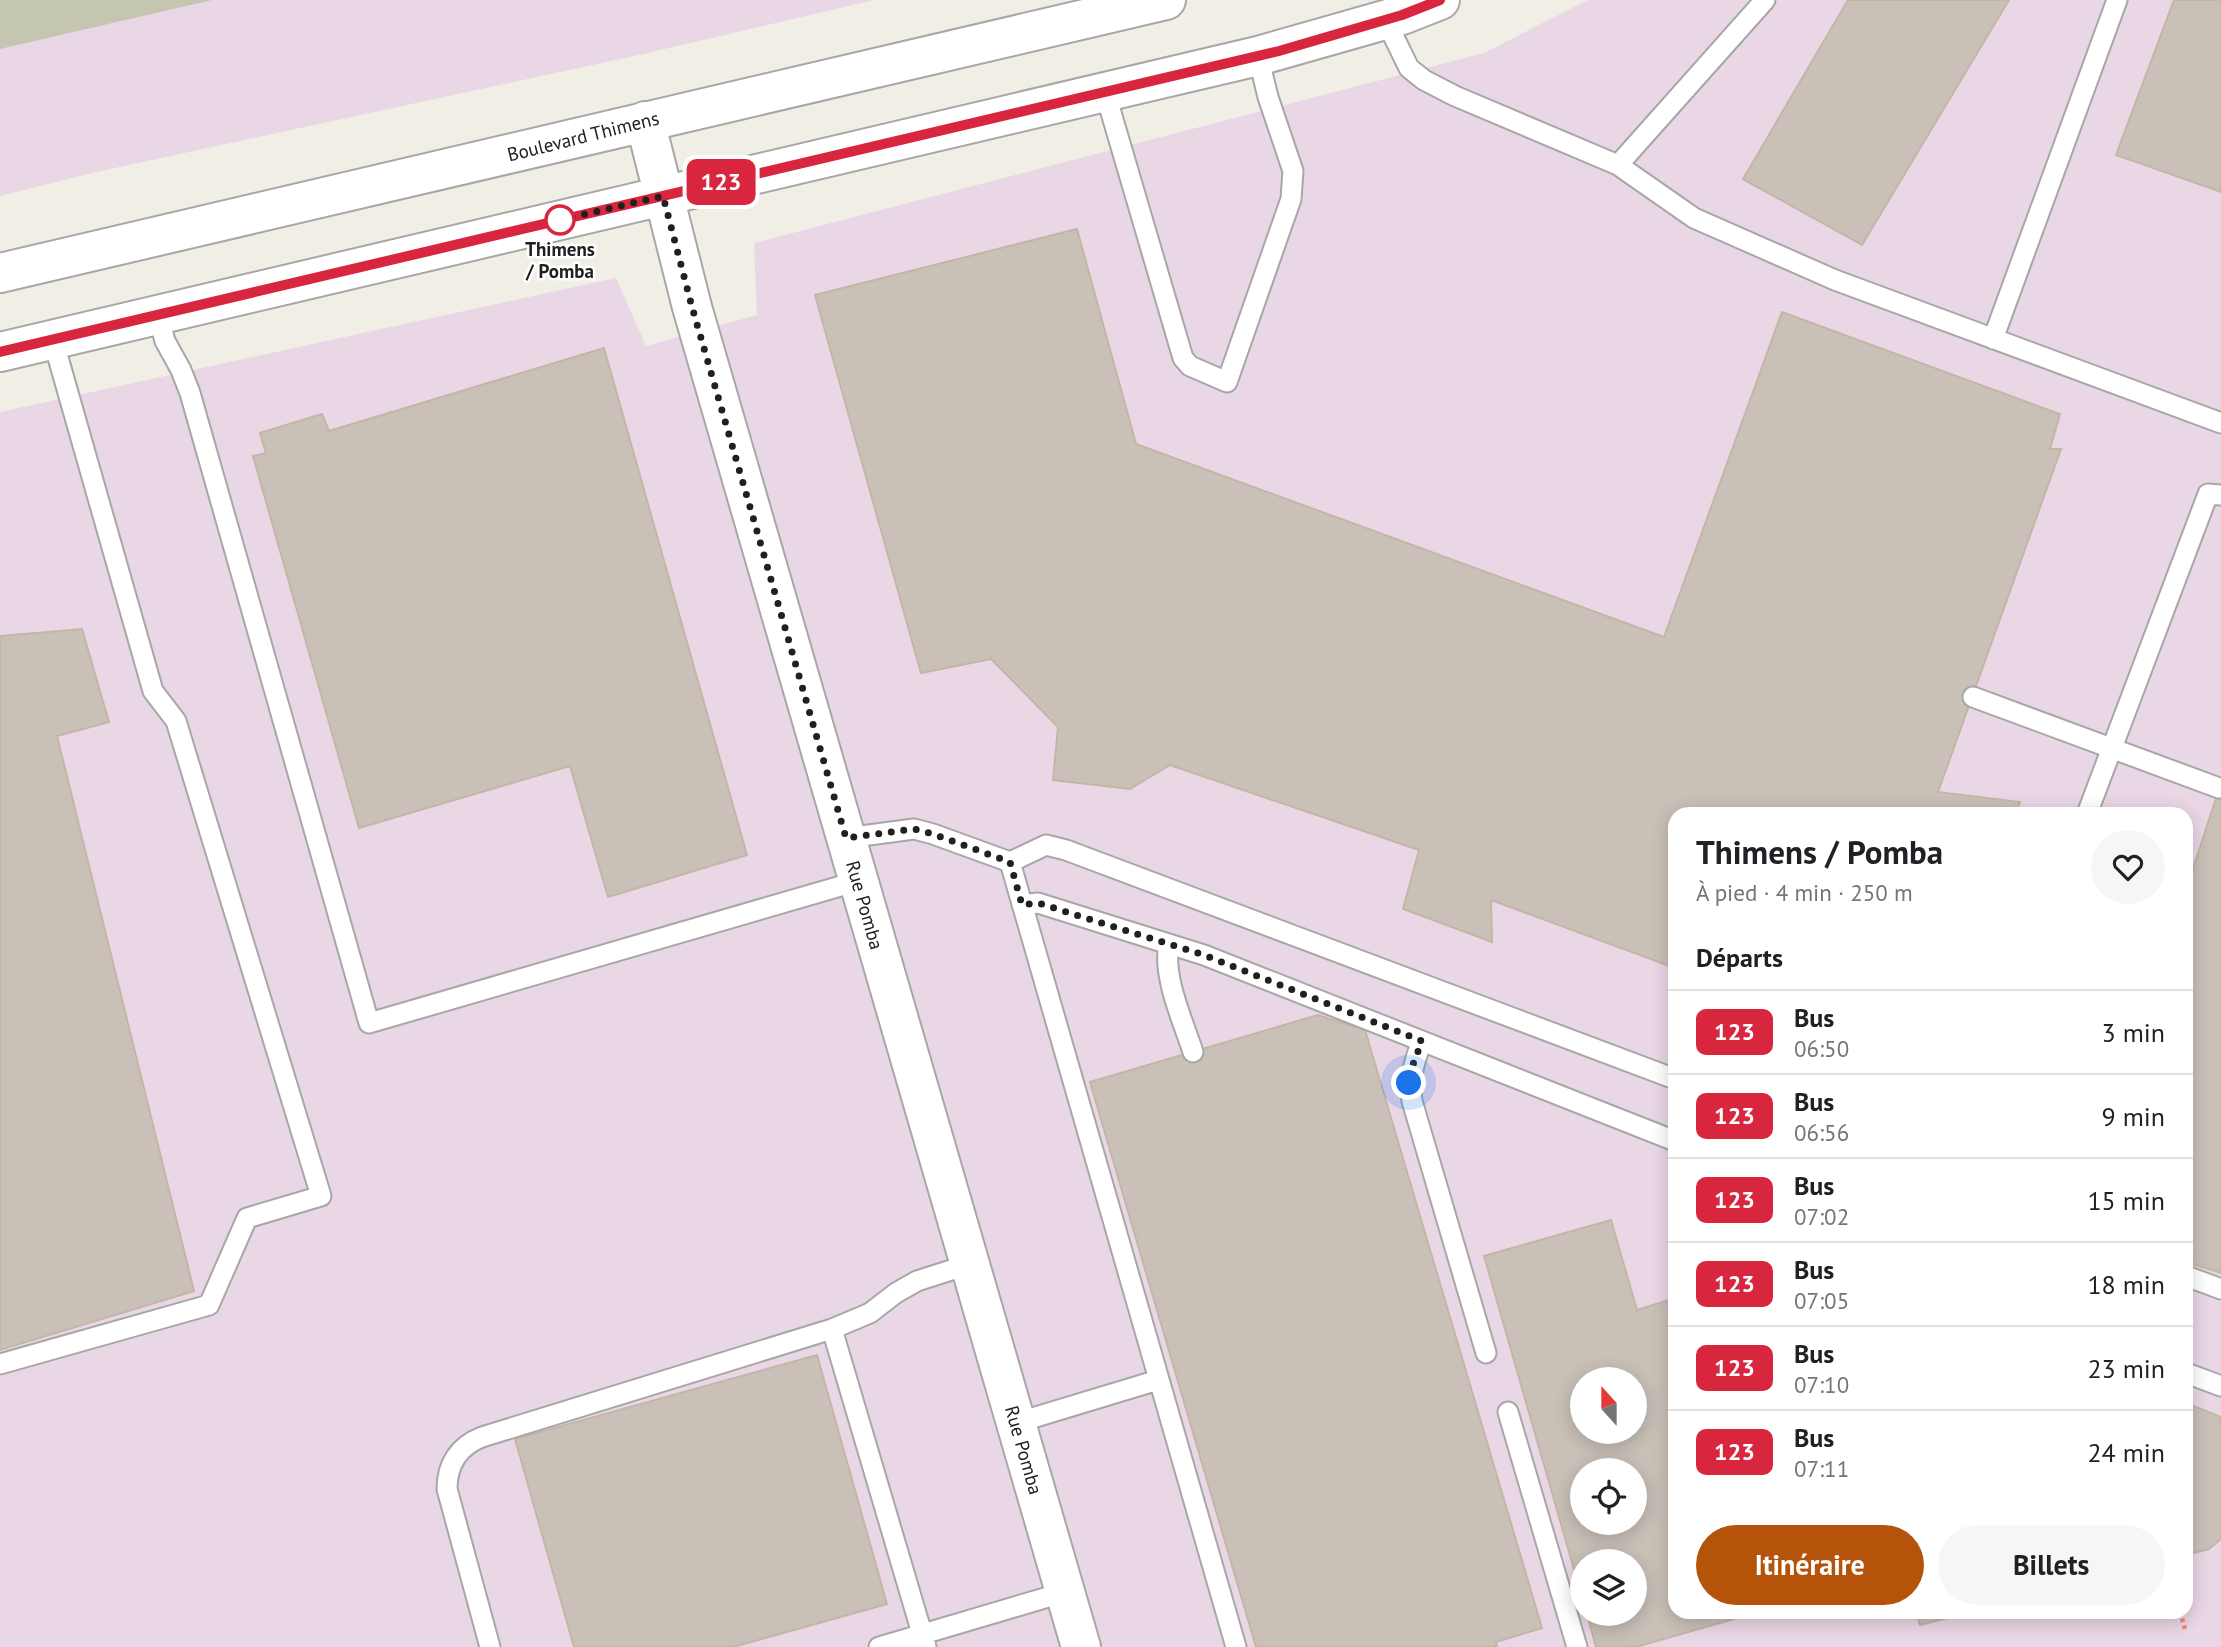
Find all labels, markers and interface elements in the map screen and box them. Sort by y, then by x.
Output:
street label: Boulevard Thimens [505,106,661,166]
line badge: 123 [681,159,761,205]
text: 123 [701,166,741,197]
marker: Thimens / Pomba [545,205,575,235]
place label: Thimens / Pomba [525,237,595,283]
text: Thimens / Pomba [1696,830,1943,873]
button: heart [2091,830,2165,904]
street label: Rue Pomba [841,858,889,952]
text: À pied · 4 min · 250 m [1696,878,1913,907]
text: Départs [1696,941,1783,974]
text: Bus [1794,1001,1834,1034]
text: 123 [1714,1016,1755,1047]
text: 3 min [2102,1016,2165,1049]
text: 06:50 [1794,1034,1849,1063]
your location [1391,1065,1426,1100]
text: Bus [1794,1085,1834,1118]
text: 123 [1714,1100,1755,1131]
text: 9 min [2102,1100,2165,1133]
text: 06:56 [1794,1118,1849,1147]
text: Bus [1794,1169,1834,1202]
text: 123 [1714,1184,1755,1215]
text: 15 min [2087,1184,2165,1217]
text: 07:02 [1794,1202,1849,1231]
text: Bus [1794,1253,1834,1286]
text: 123 [1714,1268,1755,1299]
text: 18 min [2087,1268,2165,1301]
text: 07:05 [1794,1286,1849,1315]
text: Bus [1794,1337,1834,1370]
text: 123 [1714,1352,1755,1383]
text: 23 min [2087,1352,2165,1385]
north arrow [1570,1367,1647,1444]
map controls [1570,1367,1647,1626]
text: 07:10 [1794,1370,1849,1399]
street label: Rue Pomba [1000,1403,1048,1497]
text: Bus [1794,1421,1834,1454]
text: 123 [1714,1436,1755,1467]
text: 24 min [2087,1436,2165,1469]
text: 07:11 [1794,1454,1849,1483]
button: locate [1570,1458,1647,1535]
button: Itinéraire [1696,1525,1924,1605]
button: Billets [1938,1525,2165,1605]
button: layers [1570,1549,1647,1626]

